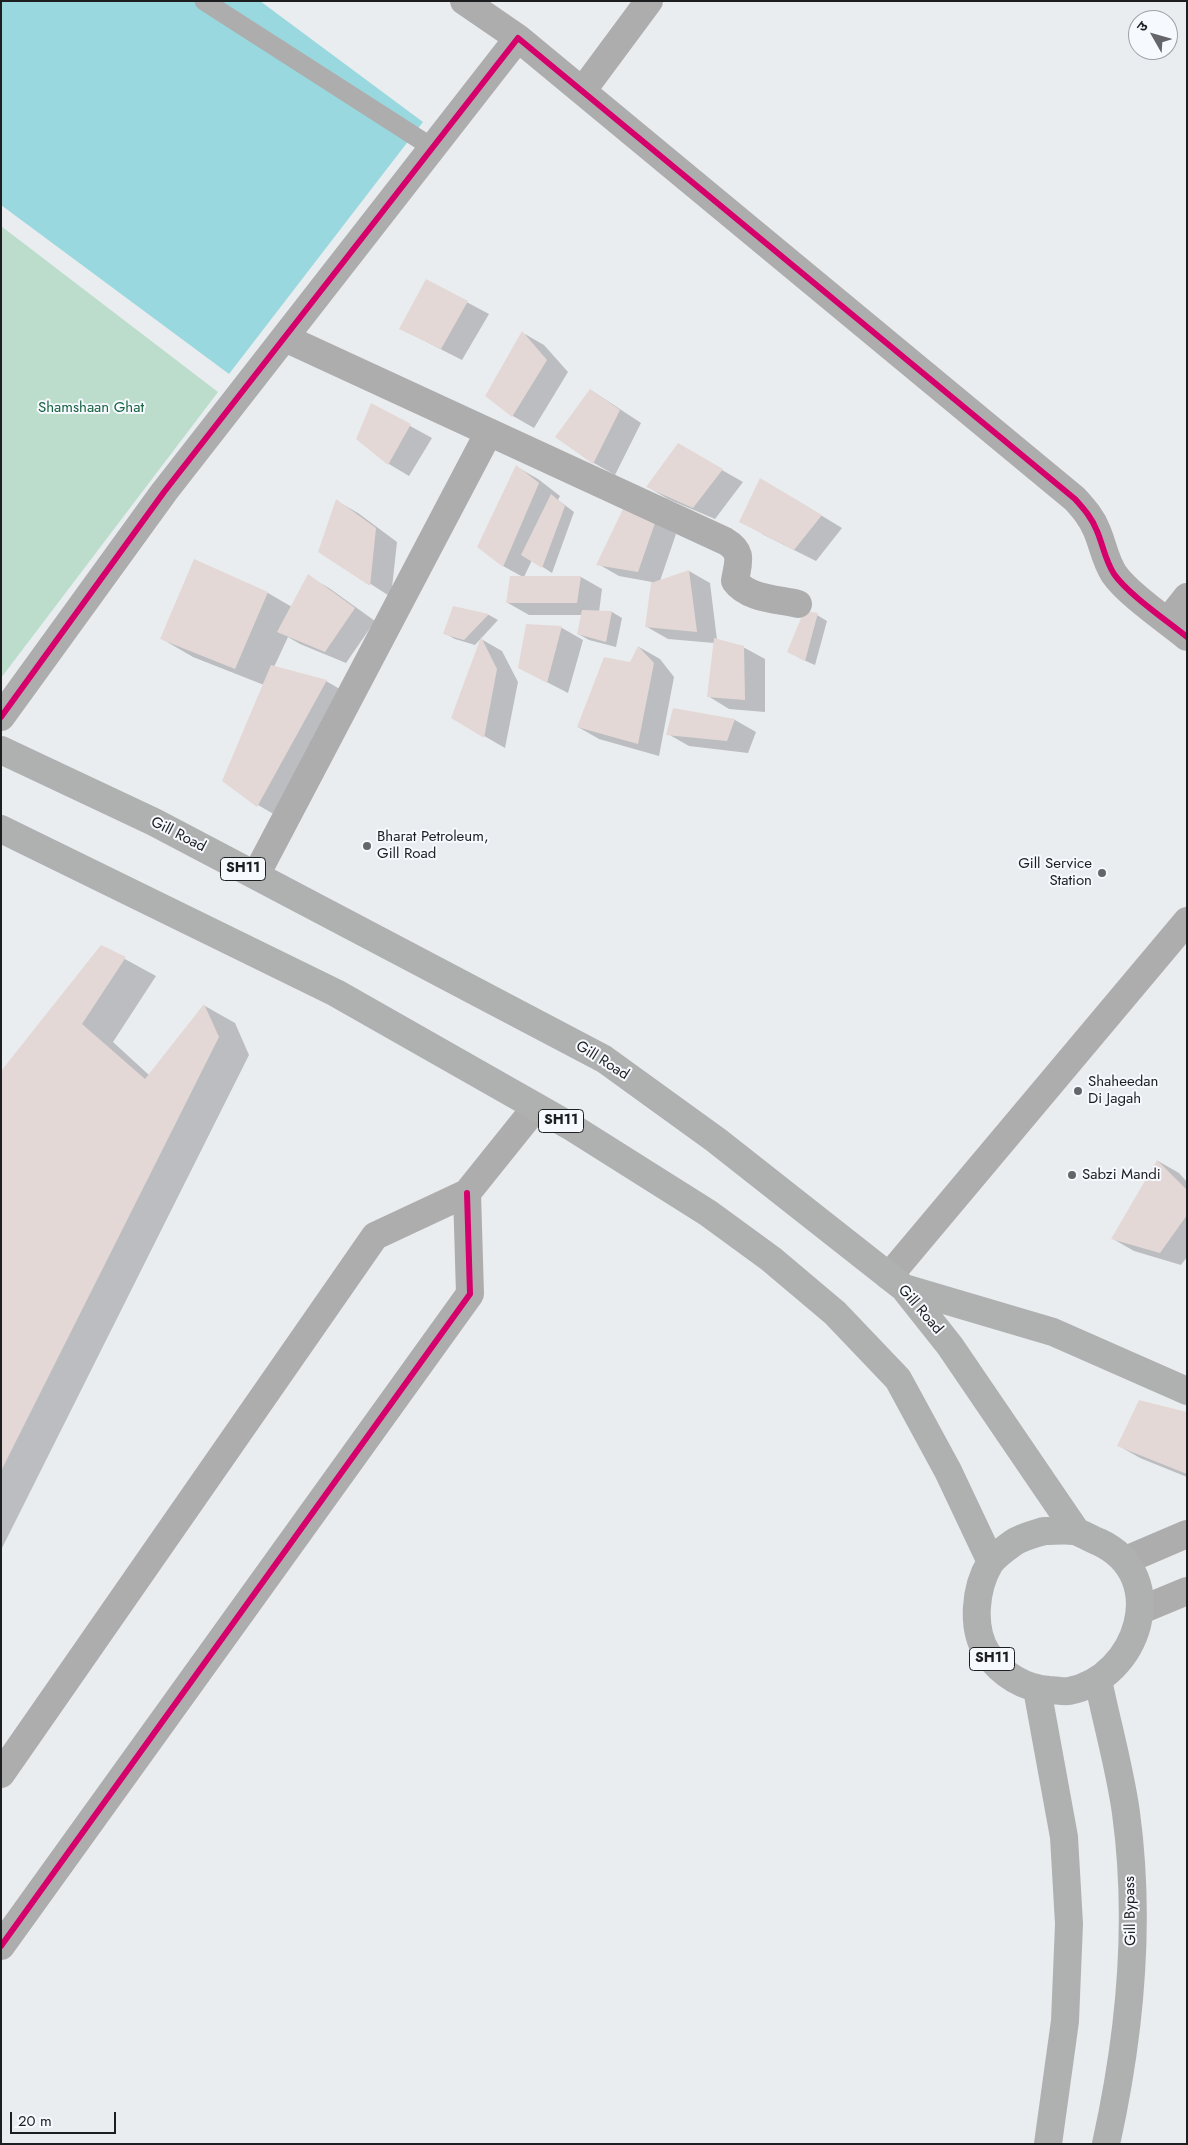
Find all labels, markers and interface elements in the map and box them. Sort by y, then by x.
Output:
north arrow [1128,10,1178,60]
text: उ [1132,17,1152,36]
park label: Shamshaan Ghat [38,399,144,417]
street label: Gill Road [148,814,208,856]
place label: Bharat Petroleum, Gill Road [377,828,488,863]
marker: Bharat Petroleum, Gill Road [361,840,373,852]
place label: Gill Service Station [1018,855,1092,890]
road number: SH11 [220,858,266,881]
marker: Gill Service Station [1096,867,1108,879]
street label: Gill Road [572,1038,632,1084]
place label: Shaheedan Di Jagah [1088,1073,1158,1108]
marker: Shaheedan Di Jagah [1072,1085,1084,1097]
road number: SH11 [538,1110,584,1132]
place label: Sabzi Mandi [1082,1166,1161,1184]
marker: Sabzi Mandi [1066,1169,1078,1181]
street label: Gill Road [894,1282,946,1338]
road number: SH11 [970,1648,1014,1670]
street label: Gill Bypass [1121,1876,1141,1946]
scale bar [12,2102,119,2134]
text: 20 m [18,2110,52,2132]

